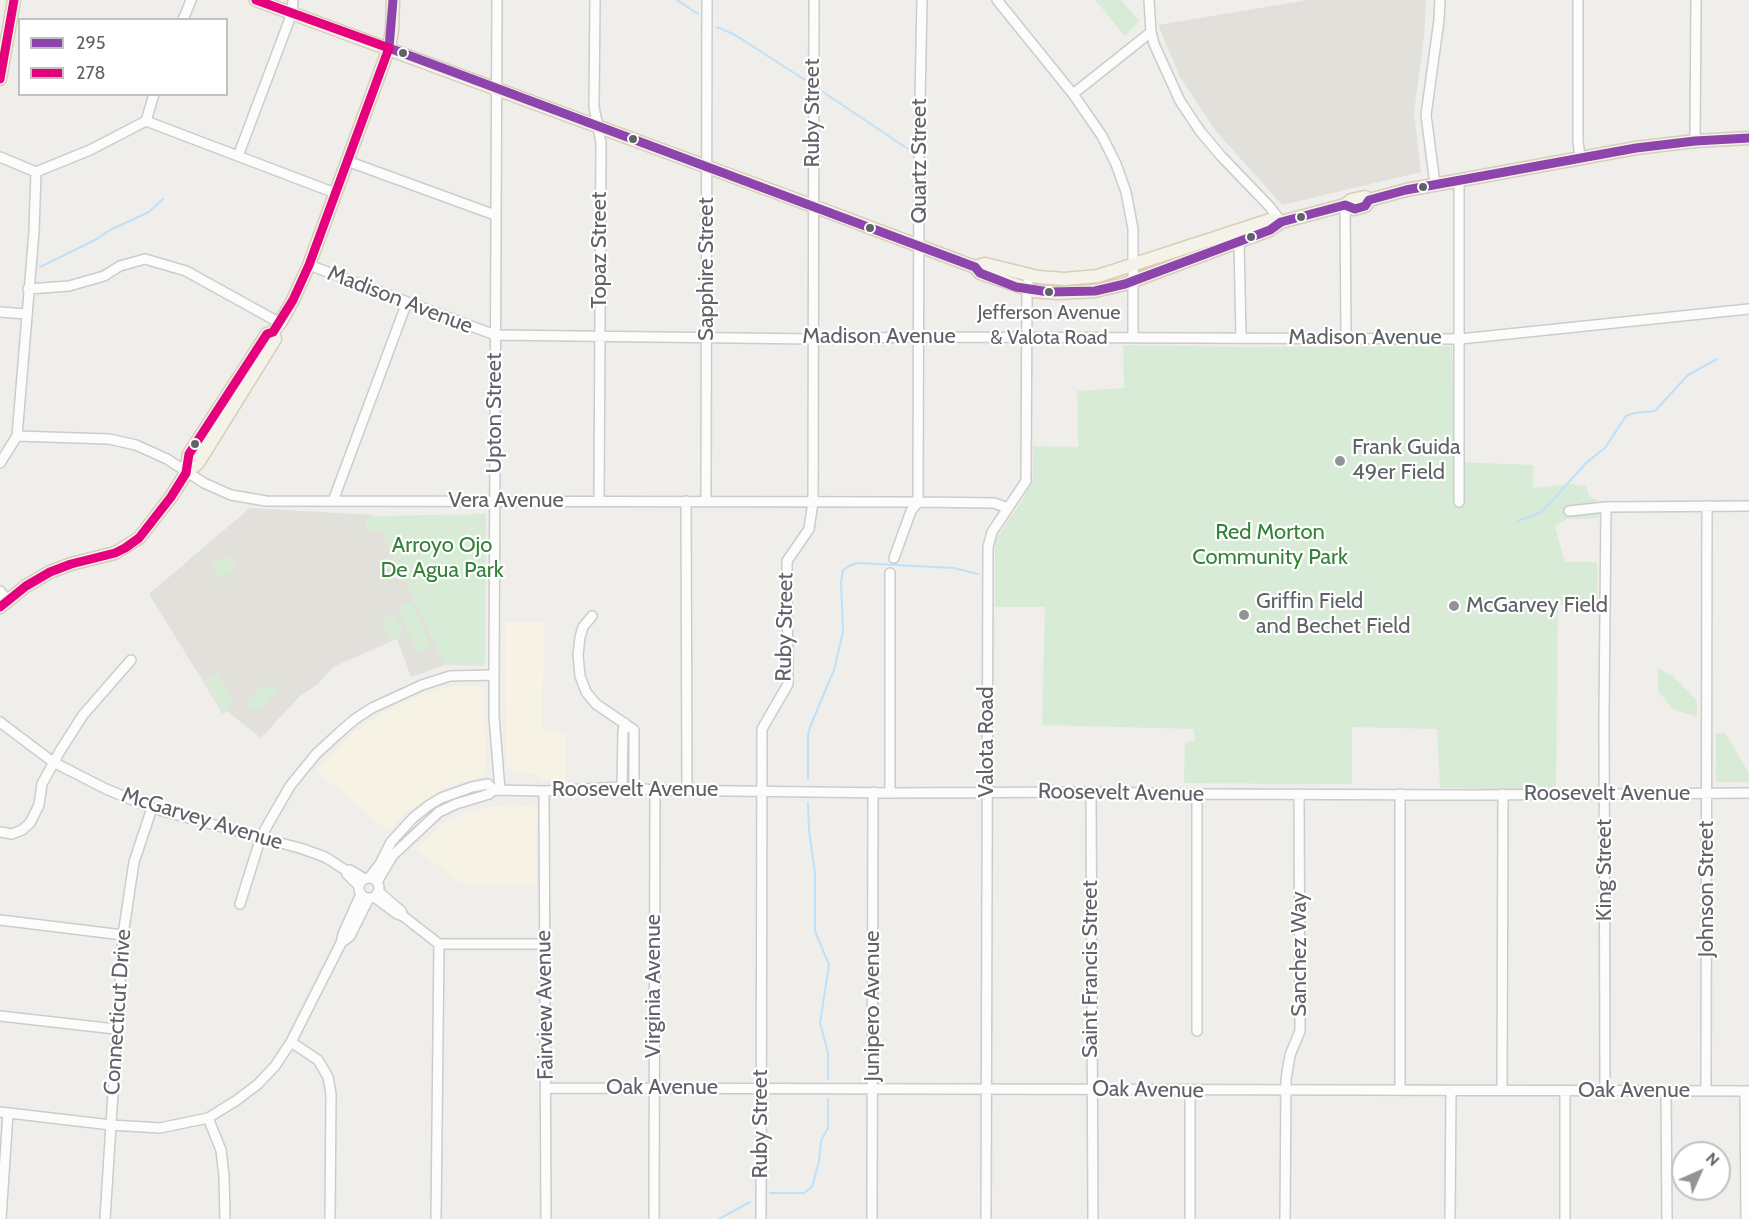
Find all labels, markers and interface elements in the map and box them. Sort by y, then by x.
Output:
legend [18,18,228,96]
text: 295 [76,32,105,54]
unlabelled marker [397,47,409,59]
street label: Ruby Street [800,58,826,168]
text: 278 [76,62,105,84]
street label: Quartz Street [907,98,933,224]
unlabelled marker [627,133,639,145]
unlabelled marker [1417,181,1429,193]
street label: Topaz Street [587,192,613,308]
street label: Sapphire Street [694,197,720,341]
unlabelled marker [1295,211,1307,223]
unlabelled marker [864,222,876,234]
unlabelled marker [1245,231,1257,243]
street label: Madison Avenue [324,260,476,340]
marker: Jefferson Avenue & Valota Road [1043,286,1055,298]
place label: Jefferson Avenue & Valota Road [977,301,1121,348]
street label: Madison Avenue [802,324,956,350]
street label: Madison Avenue [1288,325,1442,351]
street label: Upton Street [482,353,508,473]
place label: Frank Guida 49er Field [1352,435,1461,487]
unlabelled marker [189,438,201,450]
marker: Frank Guida 49er Field [1333,454,1347,468]
street label: Vera Avenue [448,488,564,514]
park label: Red Morton Community Park [1192,520,1348,572]
park label: Arroyo Ojo De Agua Park [380,533,504,584]
street label: Ruby Street [771,572,799,682]
place label: Griffin Field and Bechet Field [1256,589,1411,640]
place label: McGarvey Field [1466,593,1608,619]
marker: McGarvey Field [1447,599,1461,613]
marker: Griffin Field and Bechet Field [1237,608,1251,622]
street label: Valota Road [974,687,1000,797]
street label: Roosevelt Avenue [552,777,718,803]
street label: Roosevelt Avenue [1038,778,1204,808]
street label: Roosevelt Avenue [1524,781,1690,807]
street label: McGarvey Avenue [118,782,286,856]
street label: King Street [1592,819,1618,921]
street label: Johnson Street [1694,821,1720,957]
street label: Saint Francis Street [1078,880,1104,1058]
street label: Sanchez Way [1287,891,1313,1017]
street label: Virginia Avenue [641,914,667,1058]
street label: Connecticut Drive [99,928,137,1096]
street label: Fairview Avenue [530,930,560,1080]
street label: Junipero Avenue [860,931,886,1081]
street label: Ruby Street [748,1069,774,1179]
street label: Oak Avenue [606,1075,718,1101]
street label: Oak Avenue [1092,1076,1204,1104]
street label: Oak Avenue [1578,1078,1690,1104]
north arrow [1671,1141,1731,1201]
text: N [1702,1149,1723,1170]

